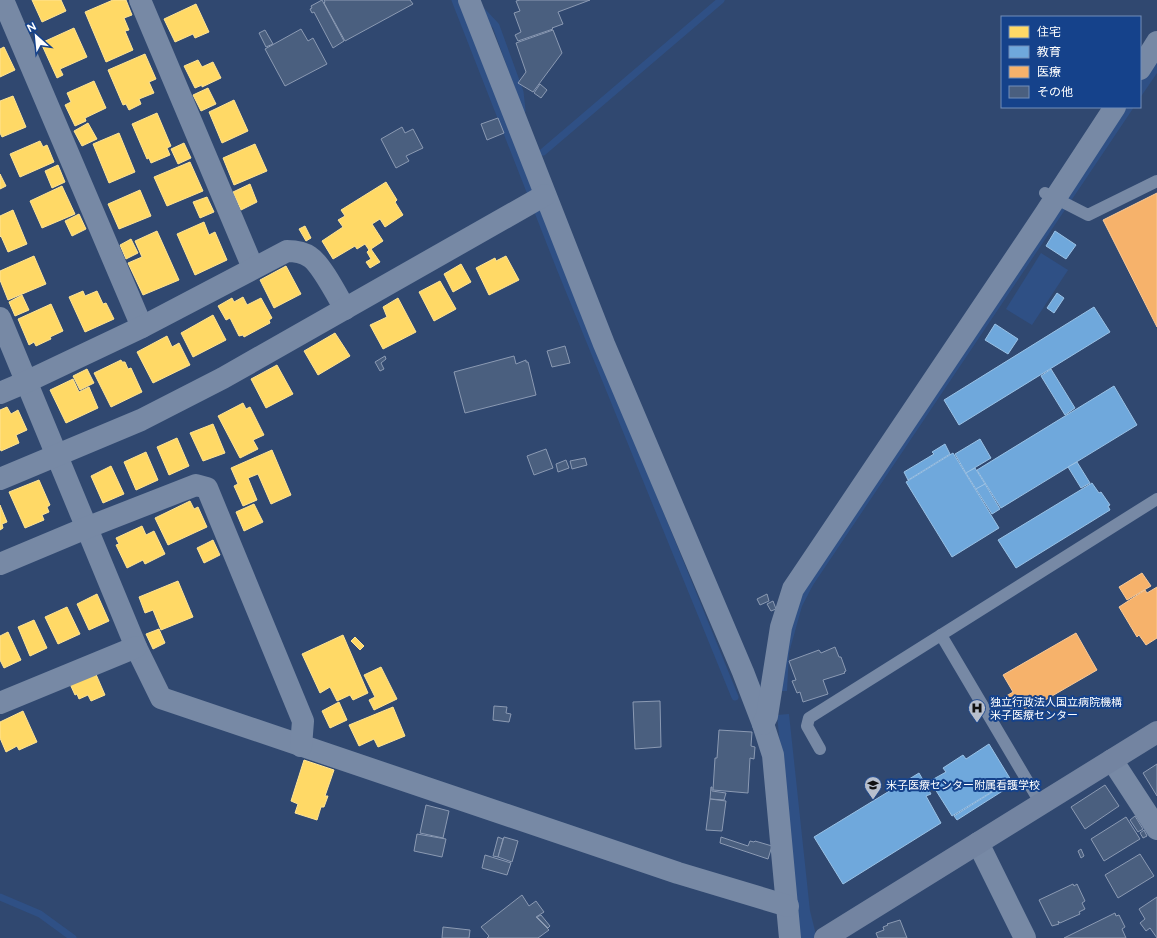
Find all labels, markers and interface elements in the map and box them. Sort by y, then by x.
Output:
north arrow [16,16,56,56]
legend [1001,16,1141,108]
text: N [25,20,38,35]
text: 住宅 [1037,25,1061,39]
text: 教育 [1037,45,1061,59]
text: 医療 [1037,65,1061,79]
text: その他 [1037,85,1073,99]
place label: 独立行政法人国立病院機構 米子医療センター [990,696,1122,722]
hospital icon: 独立行政法人国立病院機構 米子医療センター [967,698,987,723]
school or university icon: 米子医療センター附属看護学校 [863,775,883,800]
place label: 米子医療センター附属看護学校 [886,779,1040,792]

